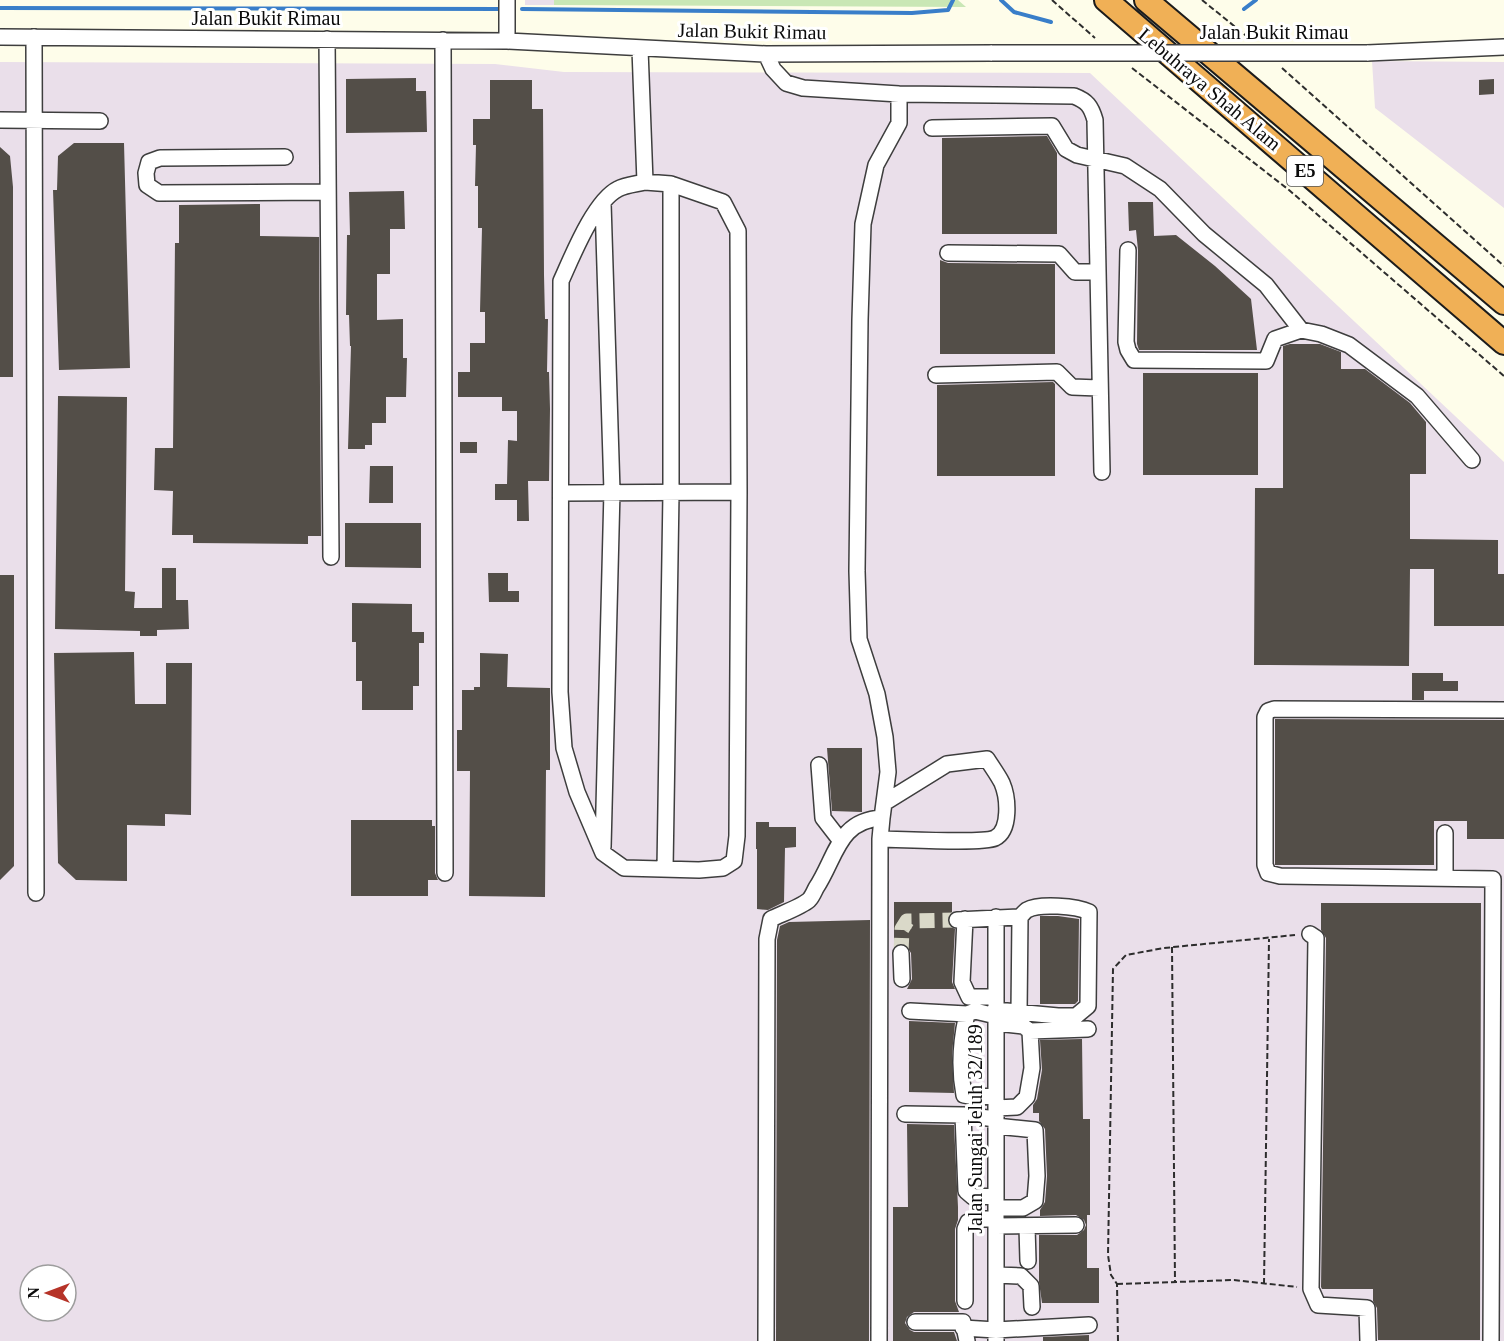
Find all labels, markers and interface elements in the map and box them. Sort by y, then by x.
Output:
street label: Jalan Bukit Rimau [192,7,340,29]
street label: Jalan Bukit Rimau [677,19,827,43]
street label: Jalan Bukit Rimau [1200,21,1348,43]
street label: Lebuhraya Shah Alam [1134,23,1286,156]
road number: E5 [1287,156,1323,186]
street label: Jalan Sungai Jeluh 32/189 [964,1024,987,1234]
north arrow [18,1263,78,1323]
text: N [25,1287,42,1299]

